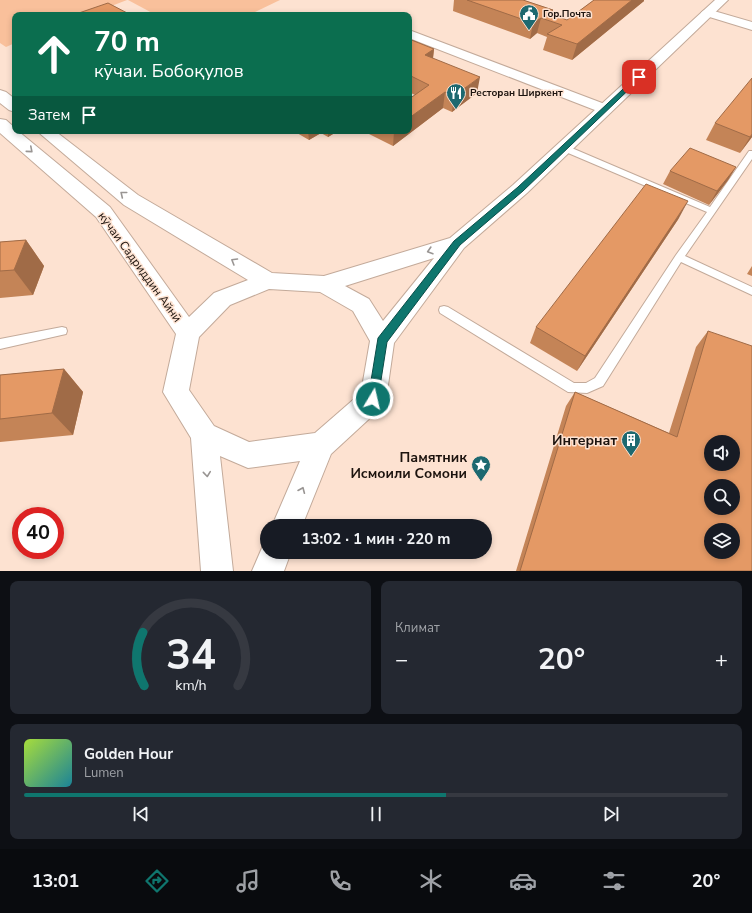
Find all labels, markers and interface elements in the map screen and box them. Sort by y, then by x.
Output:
public building icon: Гор.Почта [518,3,540,31]
place label: Гор.Почта [543,7,591,21]
text: 70 m [94,23,160,61]
icon: ahead [28,28,80,80]
text: кӯчаи. Бобоқулов [94,59,244,83]
pin [622,60,656,94]
icon: arrive [628,66,650,88]
restaurant icon: Ресторан Ширкент [445,82,467,110]
place label: Ресторан Ширкент [470,86,563,100]
icon: arrive [78,104,100,126]
text: Затем [28,105,70,125]
one-way arrow [25,145,32,152]
one-way arrow [121,191,128,198]
street label: кӯчаи Садриддин Айнӣ [95,209,185,325]
one-way arrow [427,246,434,255]
one-way arrow [231,258,238,265]
position arrow [352,378,394,420]
building icon: Интернат [620,429,642,457]
place label: Интернат [552,431,617,450]
map controls [704,435,740,559]
button: sound [704,435,740,471]
place label: Памятник Исмоили Сомони [350,448,467,483]
place icon: Памятник Исмоили Сомони [470,454,492,482]
one-way arrow [203,471,212,477]
button: search [704,479,740,515]
one-way arrow [298,487,306,494]
speed limit sign: 40 [12,507,64,559]
button: layers [704,523,740,559]
text: 13:02 · 1 мин · 220 m [301,529,451,549]
text: Климат [395,619,440,637]
text: 34 [166,626,215,683]
text: 20° [538,639,585,680]
text: − [395,645,408,675]
text: + [715,645,728,675]
text: km/h [175,675,206,694]
text: Golden Hour [84,744,173,764]
text: Lumen [84,764,124,782]
icon: previous [130,803,152,825]
icon: pause [365,803,387,825]
icon: next [600,803,622,825]
icon: directions [143,867,171,895]
icon: music [234,867,262,895]
icon: phone [326,867,354,895]
icon: climate [417,867,445,895]
icon: car [509,867,537,895]
icon: filters [600,867,628,895]
text: 13:01 [32,869,79,893]
text: 20° [692,869,720,893]

